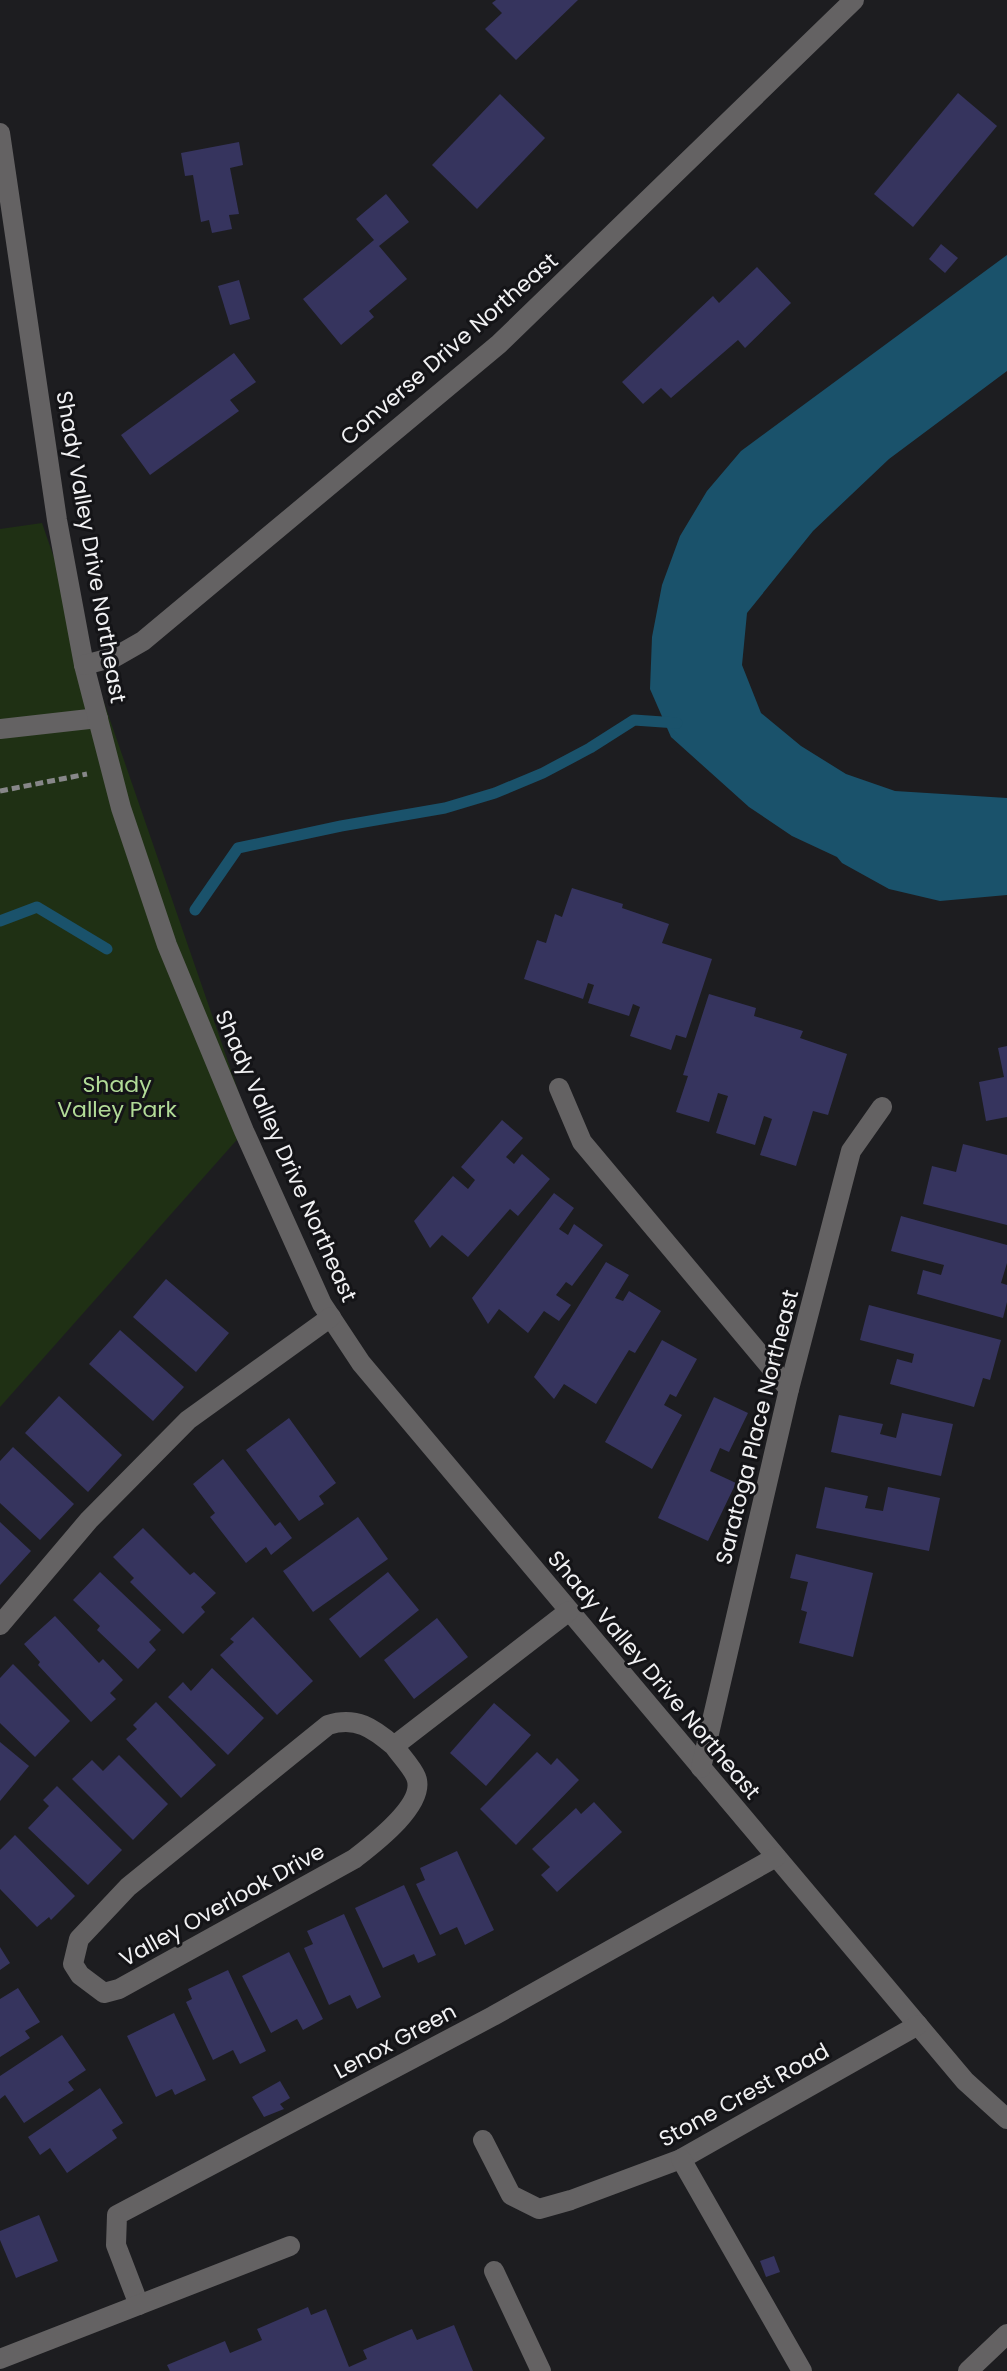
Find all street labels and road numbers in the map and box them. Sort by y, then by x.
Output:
street label: Converse Drive Northeast [333,246,565,452]
street label: Shady Valley Drive Northeast [48,389,134,705]
street label: Shady Valley Drive Northeast [208,1005,364,1307]
street label: Saratoga Place Northeast [708,1286,806,1568]
street label: Shady Valley Drive Northeast [540,1544,768,1806]
street label: Valley Overlook Drive [114,1836,330,1974]
street label: Lenox Green [328,1996,462,2086]
street label: Stone Crest Road [653,2035,835,2155]

